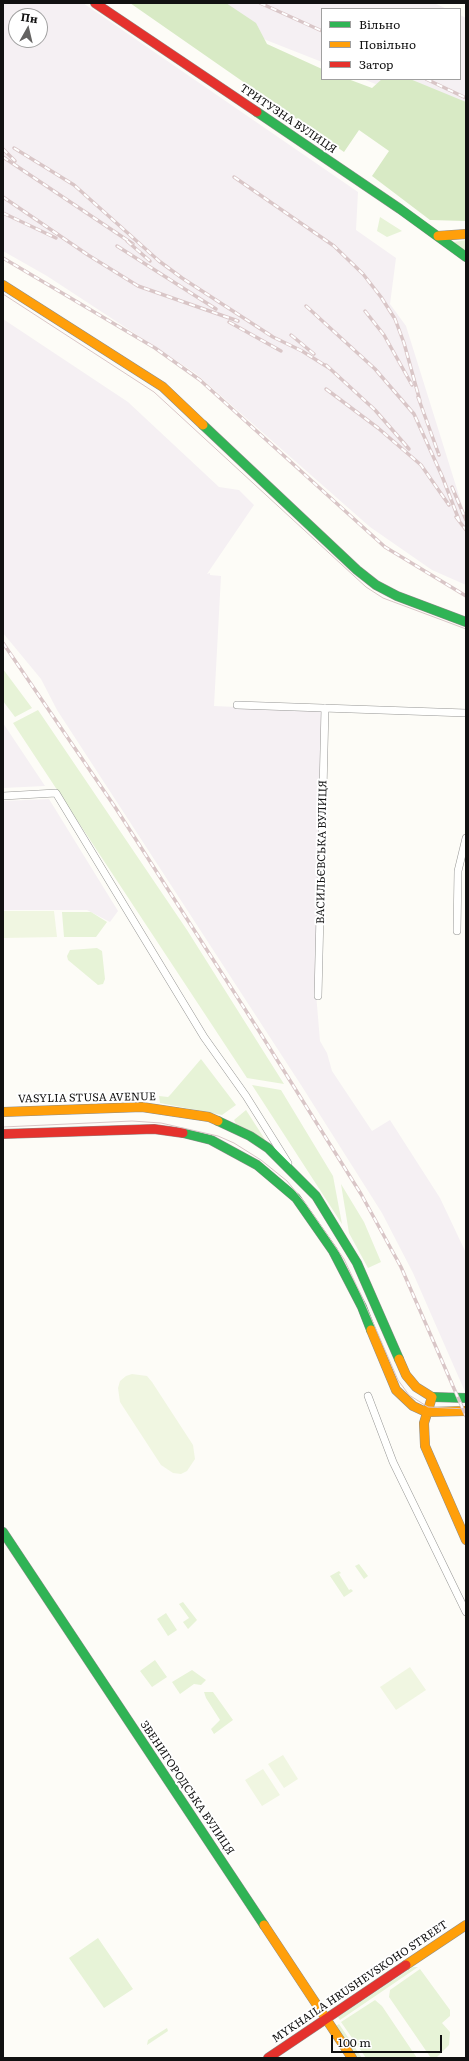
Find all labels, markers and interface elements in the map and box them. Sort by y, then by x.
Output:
north arrow [8,8,48,48]
text: Пн [20,8,39,26]
legend [321,8,461,80]
text: Вільно [359,15,400,33]
text: Повільно [359,35,416,53]
text: Затор [359,55,394,73]
street label: ТРИТУЗНА ВУЛИЦЯ [237,82,339,156]
street label: ВАСИЛЬЄВСЬКА ВУЛИЦЯ [314,780,330,924]
street label: VASYLIA STUSA AVENUE [18,1090,156,1106]
street label: ЗВЕНИГОРОДСЬКА ВУЛИЦЯ [137,1719,237,1857]
street label: MYKHAILA HRUSHEVSKOHO STREET [270,1918,450,2046]
scale bar [333,2027,444,2053]
text: 100 m [338,2033,371,2051]

